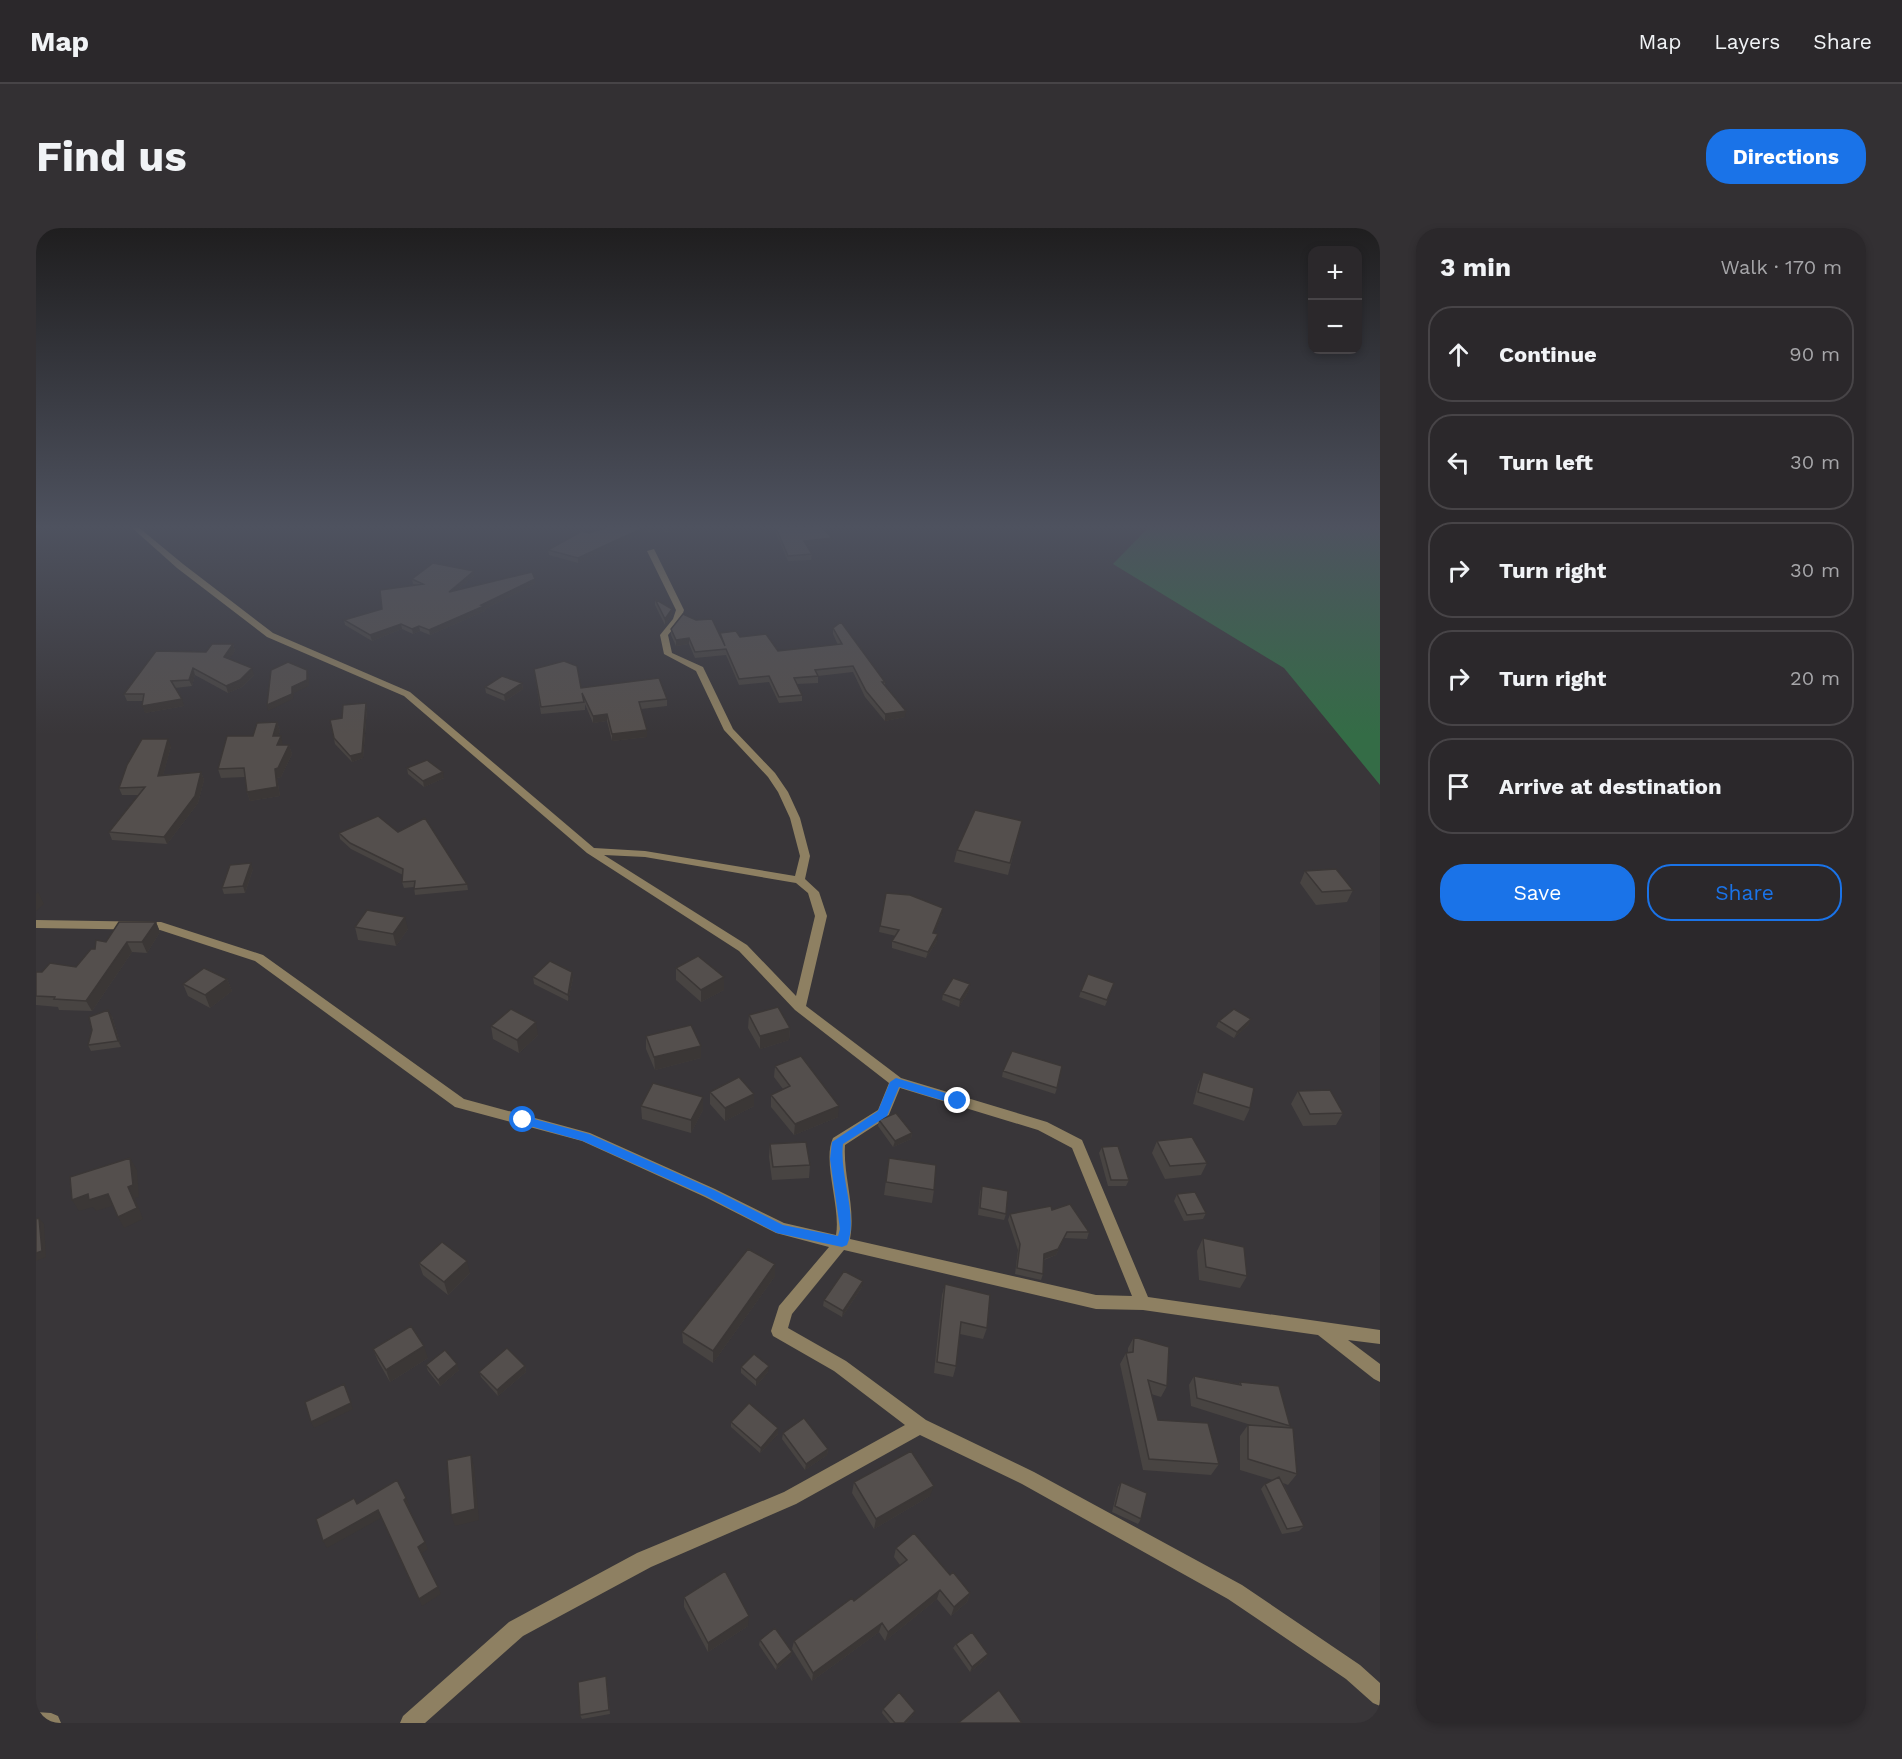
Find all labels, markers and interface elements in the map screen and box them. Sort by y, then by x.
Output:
text: Map [30,25,89,58]
text: Map [1638,29,1681,54]
text: Layers [1714,29,1780,54]
text: Share [1813,29,1872,54]
button: Directions [1706,129,1866,184]
text: Find us [36,132,187,181]
map controls [1308,246,1362,354]
button: + [1308,246,1362,300]
text: 3 min [1440,252,1511,282]
text: Walk · 170 m [1721,255,1842,279]
button: − [1308,300,1362,354]
icon: ahead [1442,338,1475,371]
text: Continue [1499,342,1597,367]
text: 90 m [1789,342,1840,366]
icon: left [1442,446,1475,479]
text: Turn left [1499,450,1593,475]
text: 30 m [1790,450,1840,474]
icon: right [1442,554,1475,587]
text: Turn right [1499,558,1606,583]
text: 30 m [1790,558,1840,582]
icon: right [1442,662,1475,695]
text: Turn right [1499,666,1606,691]
text: 20 m [1790,666,1840,690]
icon: arrive [1442,770,1475,803]
text: Arrive at destination [1499,774,1722,799]
button: Save [1440,864,1635,921]
button: Share [1647,864,1842,921]
route end [944,1087,970,1113]
route start [509,1106,535,1132]

